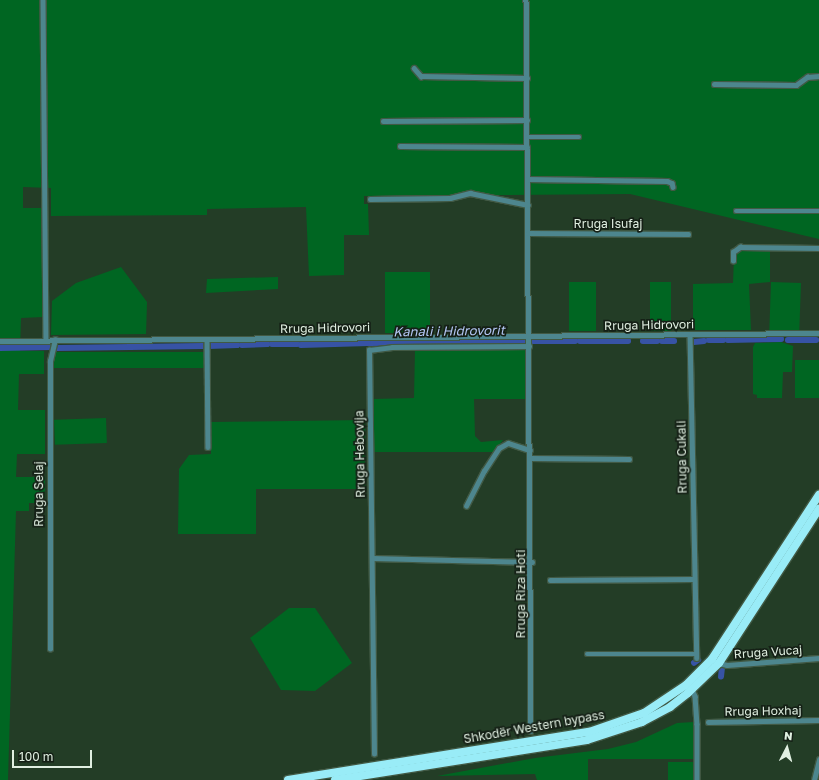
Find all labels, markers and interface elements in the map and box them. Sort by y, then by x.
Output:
street label: Rruga Isufaj [574,217,642,231]
street label: Rruga Hidrovori [604,317,694,333]
street label: Rruga Hidrovori [280,320,370,336]
water label: Kanali i Hidrovorit [393,322,505,340]
street label: Rruga Hebovija [352,410,368,498]
street label: Rruga Cukali [674,420,690,494]
street label: Rruga Selaj [32,461,46,527]
street label: Rruga Riza Hoti [514,550,528,638]
street label: Rruga Vucaj [733,642,803,662]
street label: Rruga Hoxhaj [724,703,802,719]
street label: Shkodër Western bypass [462,708,606,746]
north arrow [767,728,807,768]
text: N [783,729,793,742]
scale bar [14,742,94,768]
text: 100 m [19,749,53,764]

